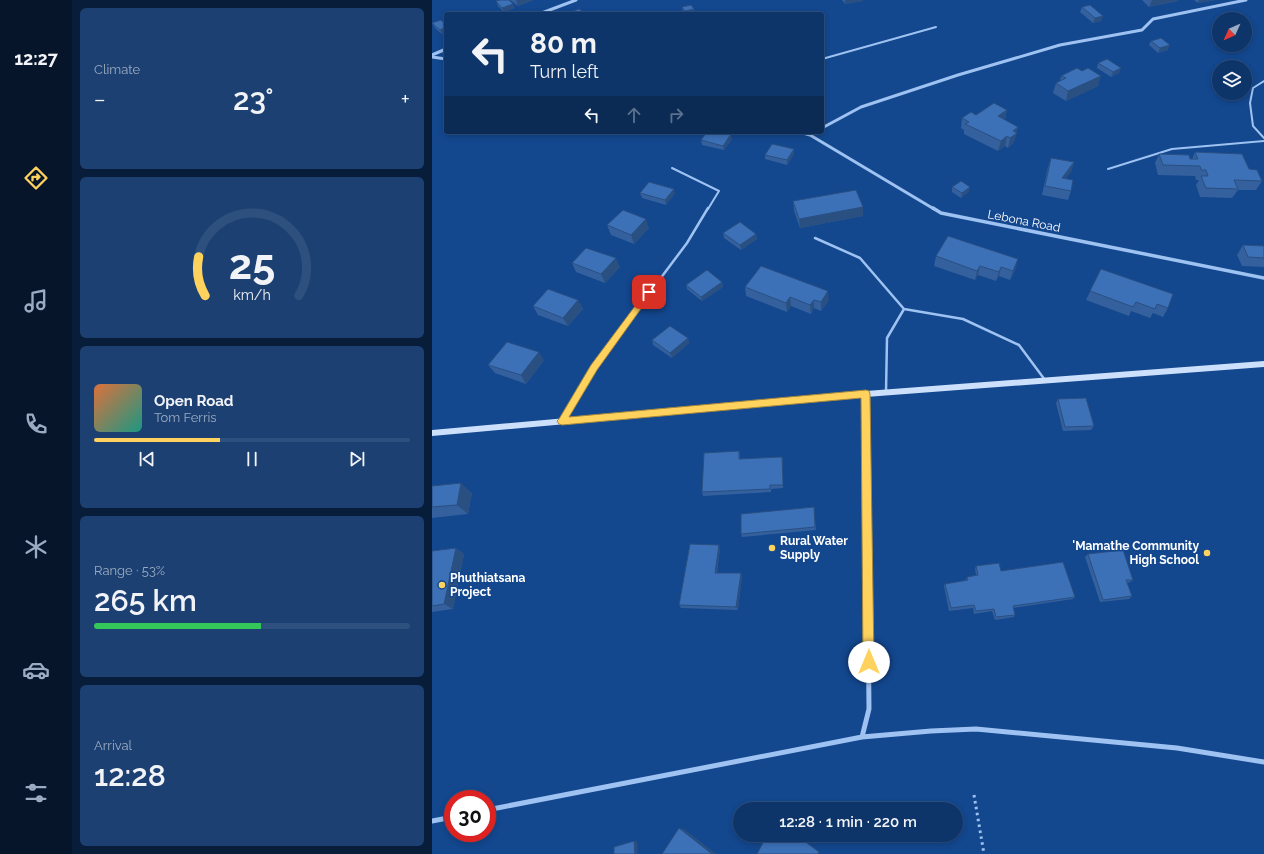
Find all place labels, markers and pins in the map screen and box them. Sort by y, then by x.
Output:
pin [632,275,666,309]
place label: Rural Water Supply [780,534,848,562]
place label: 'Mamathe Community High School [1072,539,1199,567]
marker: Rural Water Supply [767,543,777,553]
marker: 'Mamathe Community High School [1202,548,1212,558]
place label: Phuthiatsana Project [450,571,526,599]
marker: Phuthiatsana Project [437,580,447,590]

